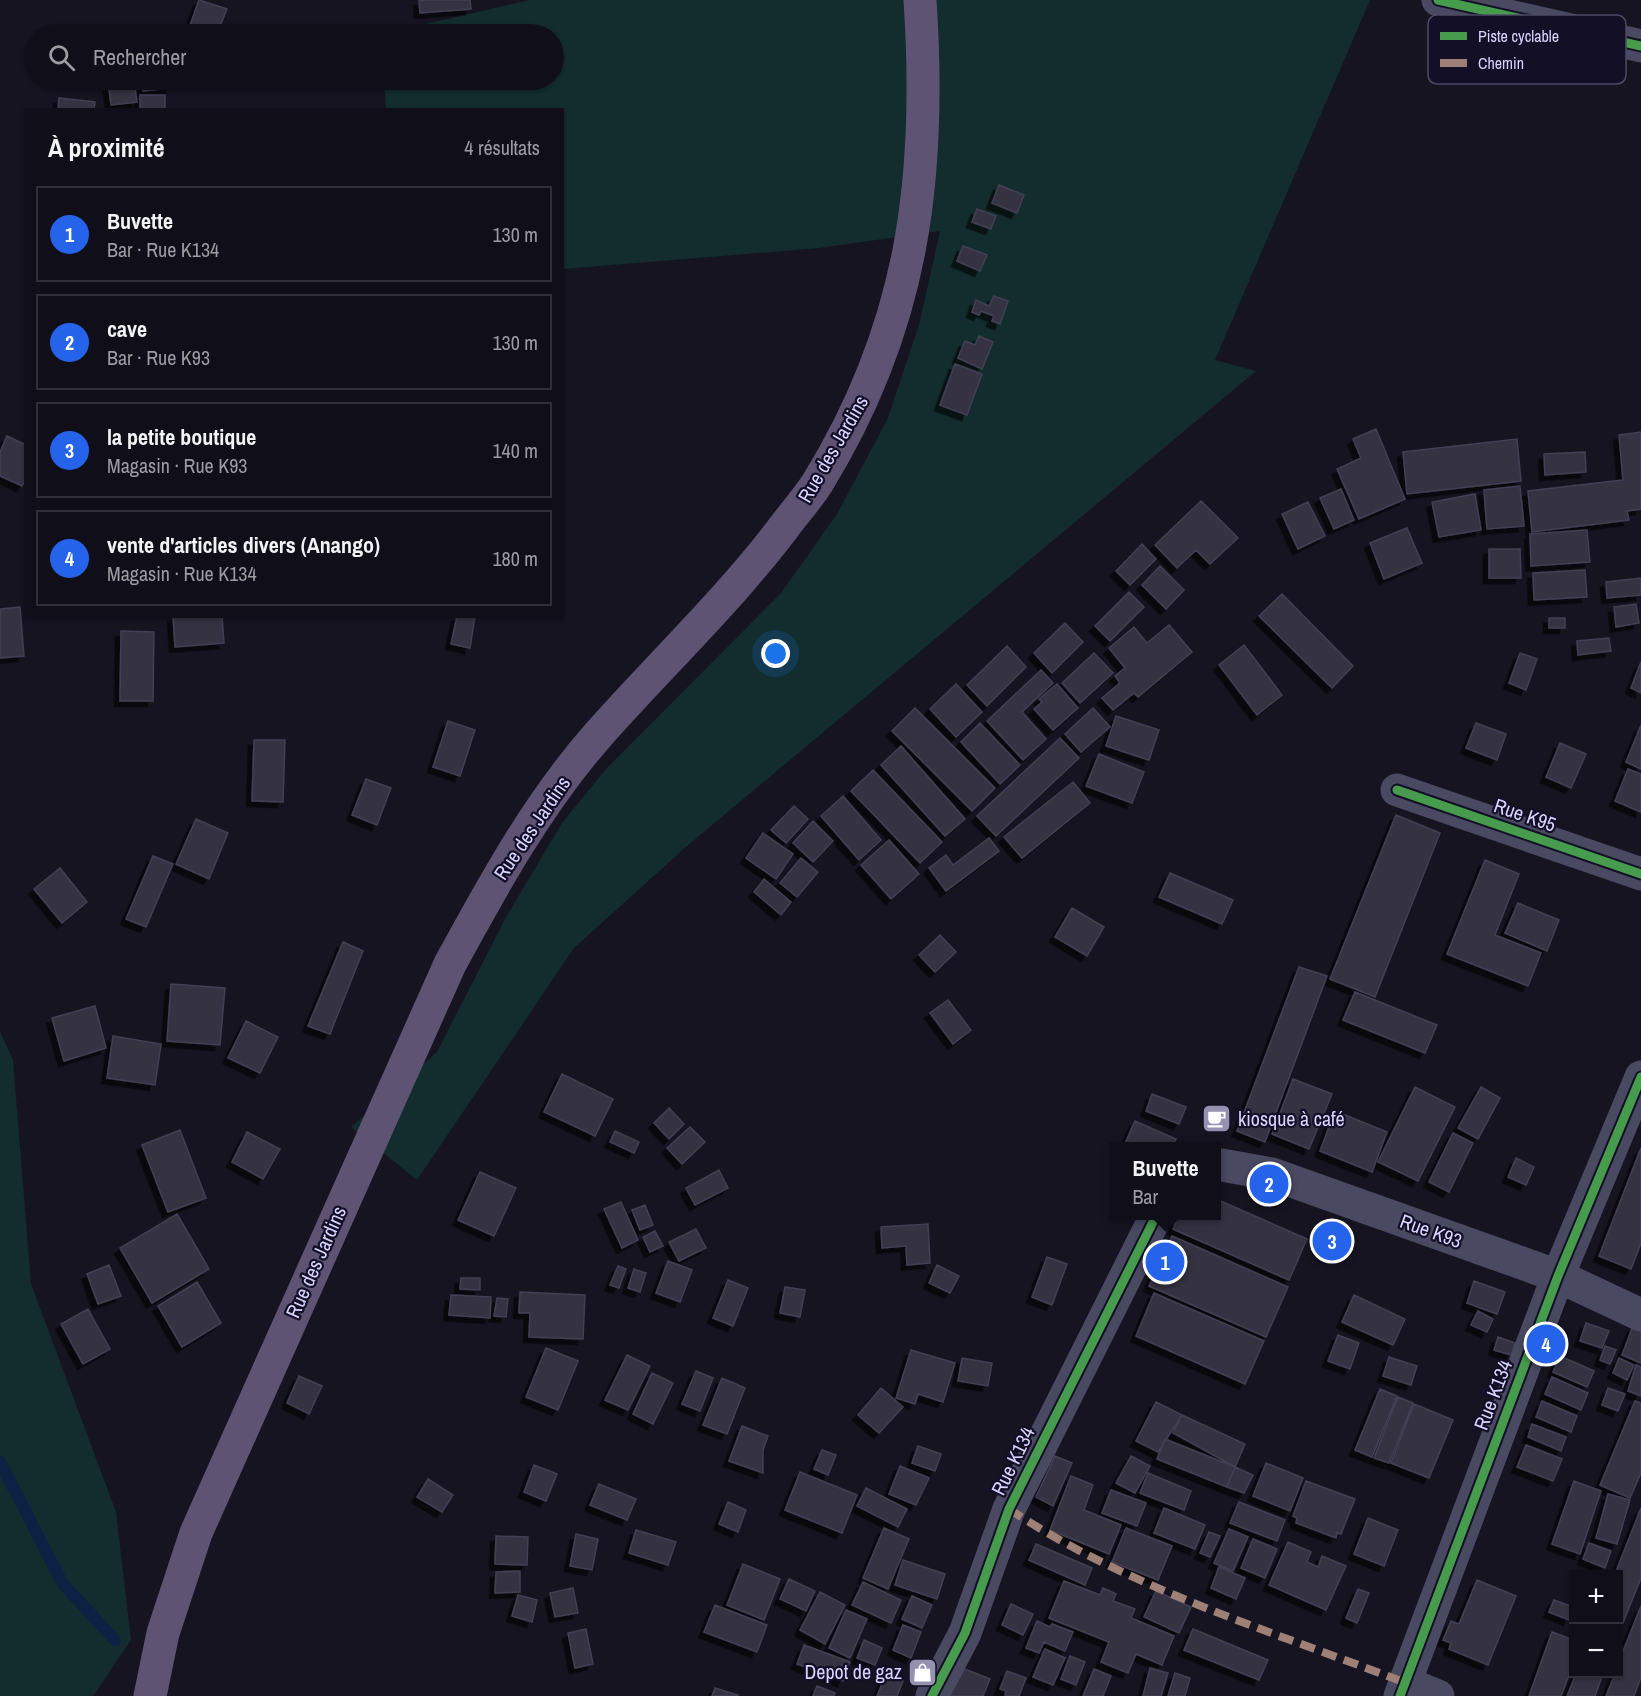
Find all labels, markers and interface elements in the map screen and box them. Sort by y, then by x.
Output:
legend [1428,15,1626,84]
search box [24,24,564,90]
text: Piste cyclable [1478,25,1559,47]
icon: search [45,41,78,74]
text: Rechercher [93,42,186,72]
text: Chemin [1478,52,1524,74]
text: À proximité [48,130,165,165]
text: 4 résultats [464,134,540,161]
text: Buvette [107,206,173,236]
text: 1 [65,221,74,248]
text: 130 m [492,221,538,248]
text: Bar · Rue K134 [107,236,219,263]
text: cave [107,314,147,344]
text: 2 [65,329,74,356]
text: 130 m [492,329,538,356]
text: Bar · Rue K93 [107,344,210,371]
street label: Rue des Jardins [791,390,874,507]
text: la petite boutique [107,422,256,452]
text: 3 [65,437,74,464]
text: 140 m [492,437,538,464]
text: Magasin · Rue K93 [107,452,247,479]
text: vente d'articles divers (Anango) [107,530,380,560]
text: 4 [65,545,74,572]
text: 180 m [492,545,538,572]
text: Magasin · Rue K134 [107,560,257,587]
your location [761,639,790,668]
street label: Rue des Jardins [487,771,576,885]
street label: Rue K95 [1491,791,1560,838]
cafe icon: kiosque à café [1201,1103,1233,1135]
place label: kiosque à café [1238,1105,1345,1132]
popup [1110,1142,1221,1220]
text: Buvette [1132,1153,1199,1183]
pin: 2 [1250,1162,1288,1206]
text: Bar [1132,1183,1158,1210]
street label: Rue des Jardins [279,1202,352,1322]
street label: Rue K93 [1397,1207,1466,1254]
pin: 3 [1312,1218,1352,1264]
pin: 1 [1146,1240,1184,1284]
pin: 4 [1526,1322,1566,1366]
street label: Rue K134 [1467,1356,1518,1434]
street label: Rue K134 [984,1422,1041,1499]
map controls [1569,1570,1623,1678]
button: + [1569,1570,1623,1624]
button: − [1569,1624,1623,1678]
shop icon: Depot de gaz [907,1656,939,1688]
place label: Depot de gaz [804,1658,902,1685]

